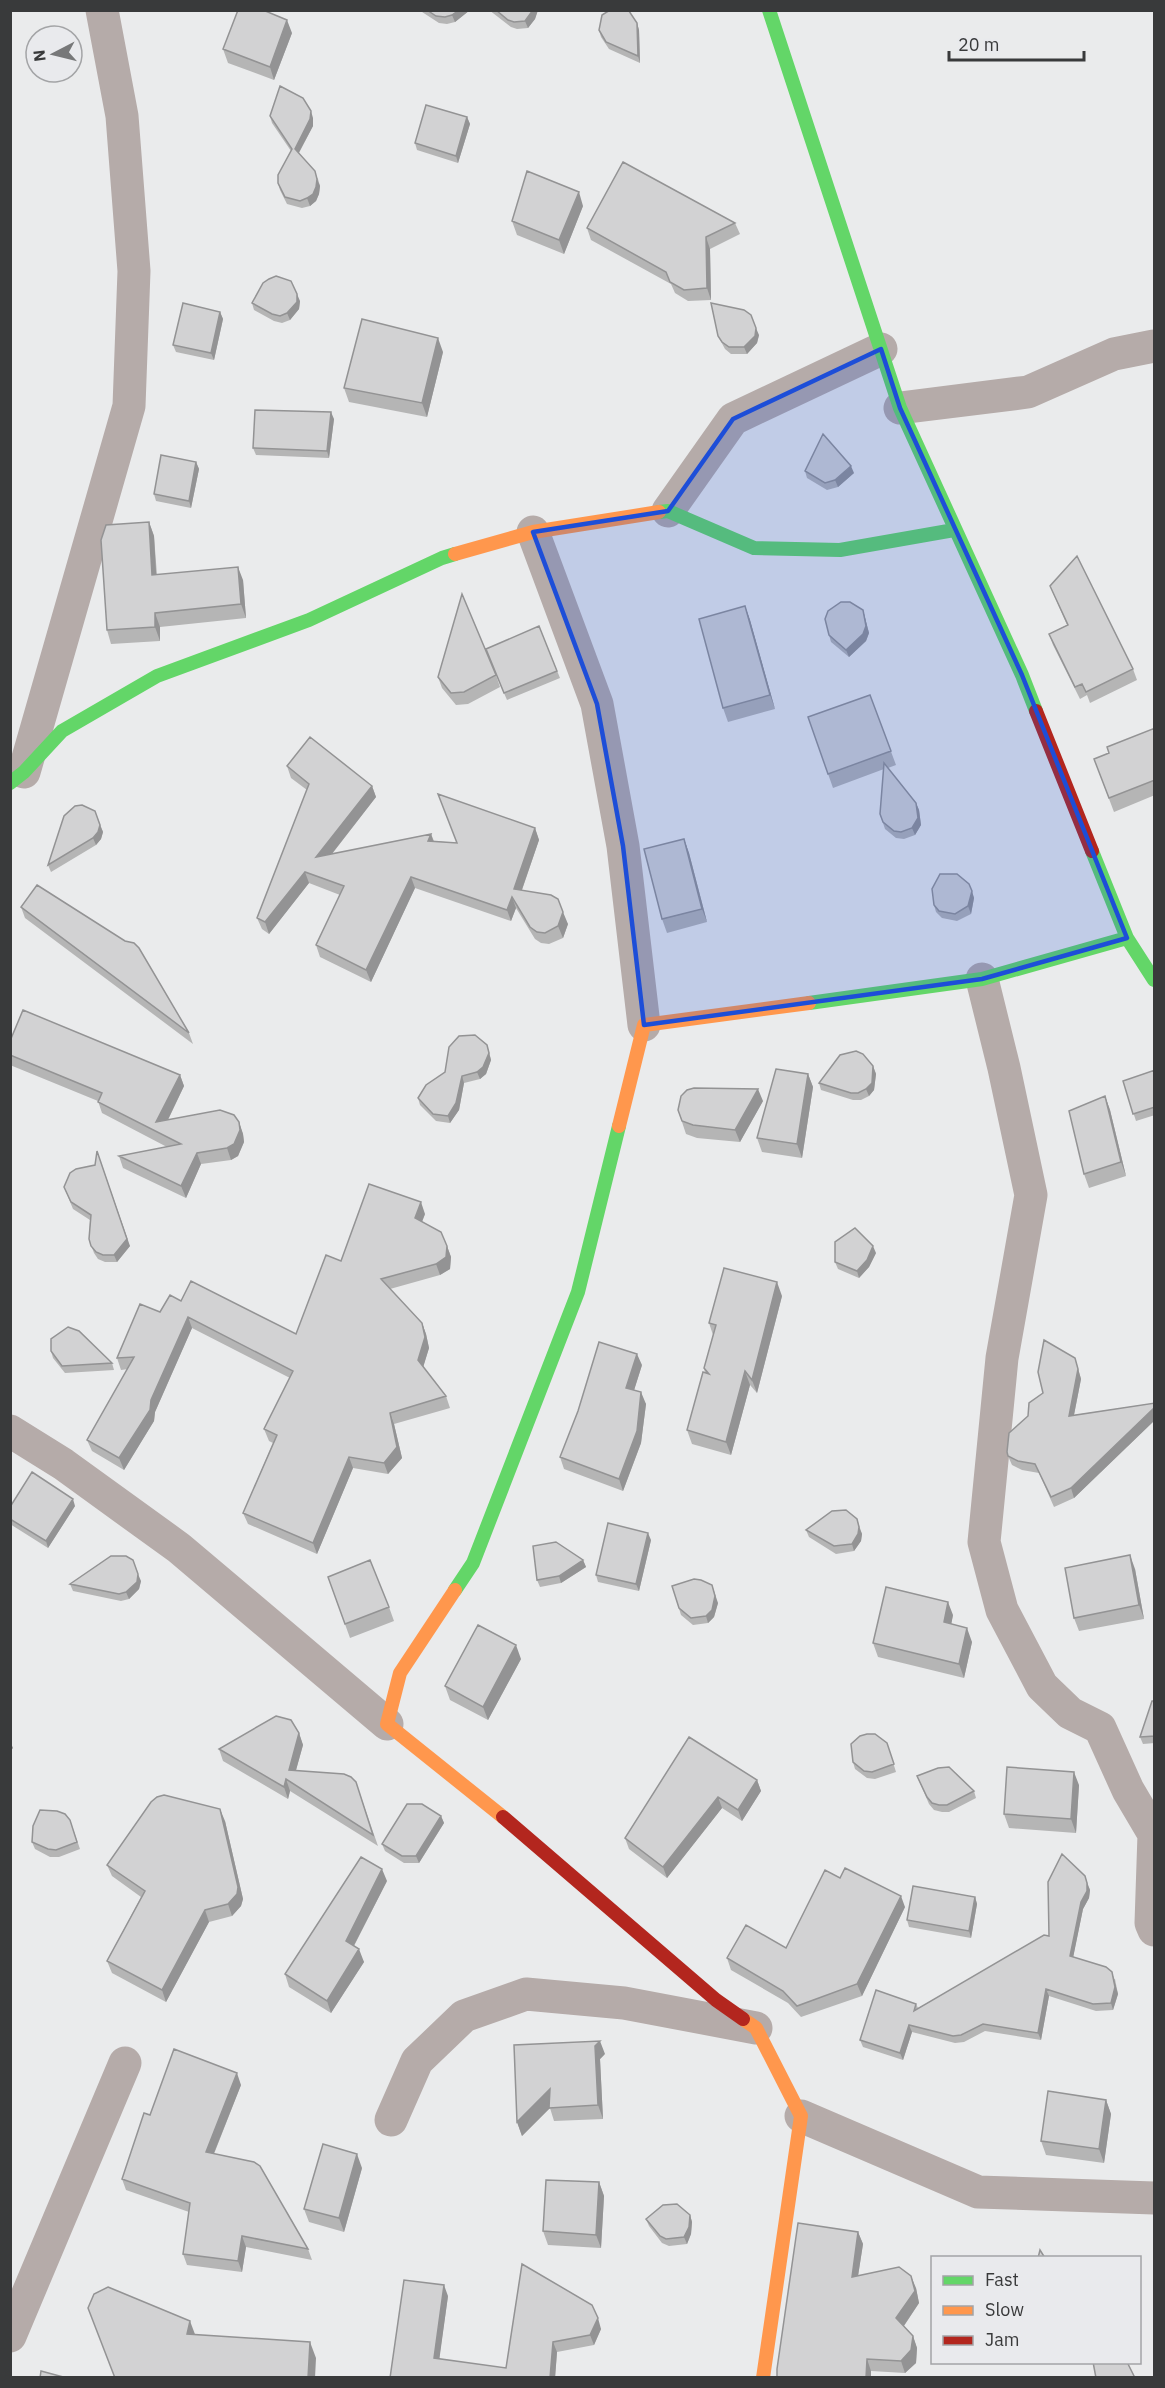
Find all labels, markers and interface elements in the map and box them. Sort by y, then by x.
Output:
north arrow [24,24,84,84]
scale bar [949,24,1084,62]
text: 20 m [958,33,1000,56]
text: N [28,49,50,63]
legend [931,2256,1141,2364]
text: Fast [985,2268,1019,2291]
text: Slow [985,2298,1024,2321]
text: Jam [985,2328,1020,2351]

